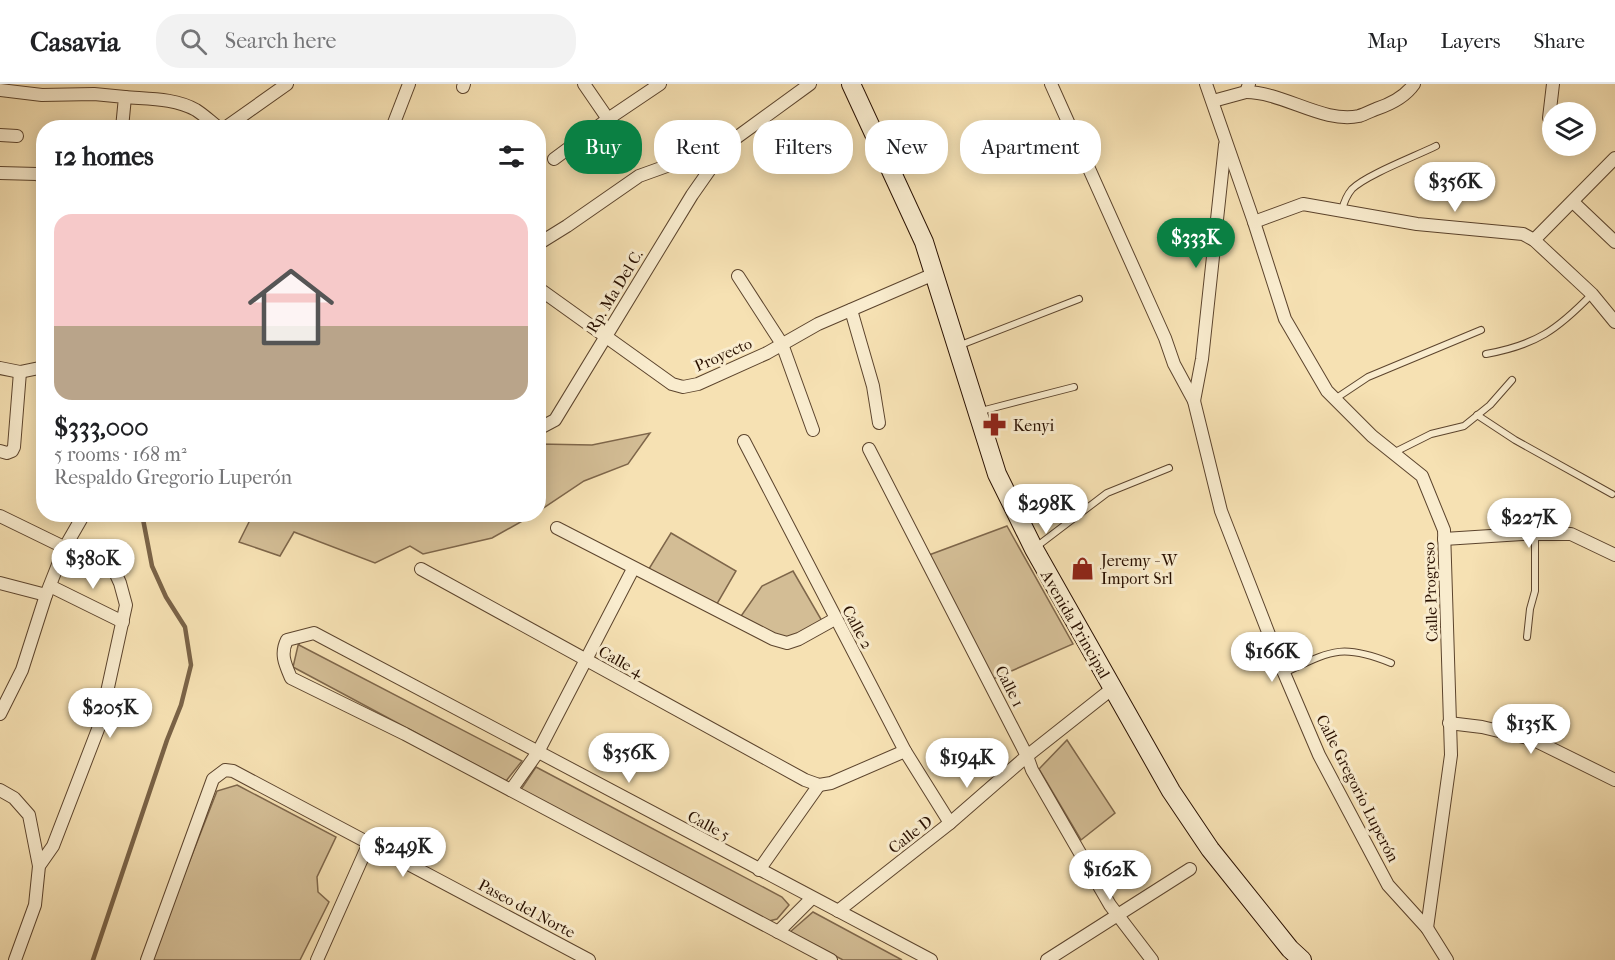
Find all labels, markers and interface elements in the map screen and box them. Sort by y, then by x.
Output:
search box [156,14,576,68]
text: Casavia [30,25,120,58]
icon: search [177,25,210,58]
text: Search here [225,28,336,54]
text: Map [1367,29,1408,53]
text: Layers [1441,29,1500,53]
text: Share [1533,29,1585,53]
map controls [1542,102,1596,156]
button: layers [1542,102,1596,156]
chip: Buy [564,120,642,174]
chip: Rent [654,120,741,174]
chip: Filters [753,120,853,174]
chip: New [865,120,948,174]
chip: Apartment [960,120,1101,174]
icon: filters [495,140,528,173]
text: 12 homes [54,141,154,172]
pin: $356K [1413,162,1497,213]
text: $356K [1428,170,1482,193]
pin: $333K [1154,218,1238,269]
text: $333K [1171,226,1221,249]
street label: Rp. Ma Del C. [582,246,647,336]
icon: home [237,253,345,361]
street label: Proyecto [692,333,755,376]
text: $333,000 [54,412,149,443]
pharmacy icon: Kenyi [982,412,1008,438]
place label: Kenyi [1013,416,1055,435]
text: 5 rooms · 168 m² [54,443,187,466]
text: Respaldo Gregorio Luperón [54,466,292,489]
pin: $298K [1004,484,1088,535]
text: $298K [1018,492,1074,515]
pin: $227K [1487,498,1571,549]
text: $227K [1501,506,1557,529]
pin: $380K [51,539,135,590]
street label: Calle Progreso [1419,542,1442,642]
text: $380K [66,547,120,570]
place label: Jeremy - W Import Srl [1099,551,1179,588]
shop icon: Jeremy - W Import Srl [1070,556,1096,582]
street label: Avenida Principal [1036,566,1115,682]
street label: Calle 2 [838,602,877,652]
pin: $166K [1230,632,1314,683]
text: $166K [1245,640,1299,663]
street label: Calle 4 [595,642,647,682]
street label: Calle 1 [991,662,1028,710]
pin: $205K [68,688,152,739]
text: $205K [82,696,138,719]
pin: $135K [1489,704,1573,755]
street label: Calle Gregorio Luperón [1312,711,1403,866]
text: $135K [1506,712,1556,735]
pin: $356K [587,733,671,784]
pin: $194K [925,738,1009,789]
text: $356K [602,741,656,764]
text: $194K [940,746,994,769]
street label: Calle 5 [684,806,733,844]
street label: Calle D [885,811,936,857]
pin: $249K [361,827,445,878]
text: $249K [374,835,432,858]
pin: $162K [1068,850,1152,901]
text: $162K [1083,858,1137,881]
street label: Paseo del Norte [475,875,579,942]

